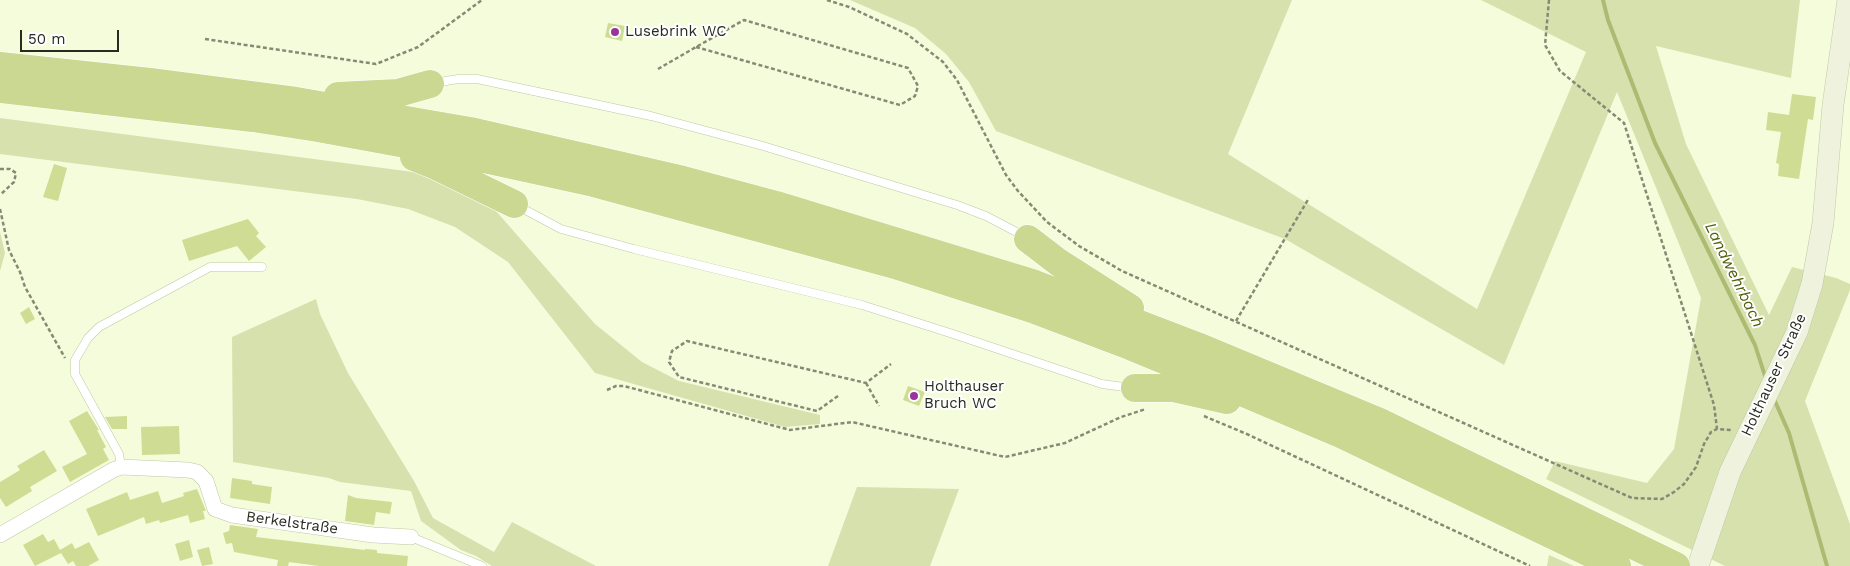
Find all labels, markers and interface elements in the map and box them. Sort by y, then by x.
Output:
scale bar [22,20,121,52]
place label: Lusebrink WC [625,23,727,41]
marker: Lusebrink WC [609,26,621,38]
text: 50 m [28,30,65,48]
water label: Landwehrbach [1700,220,1768,330]
street label: Holthauser Straße [1738,311,1810,439]
place label: Holthauser Bruch WC [924,378,1004,413]
marker: Holthauser Bruch WC [908,390,920,402]
street label: Berkelstraße [245,508,339,538]

